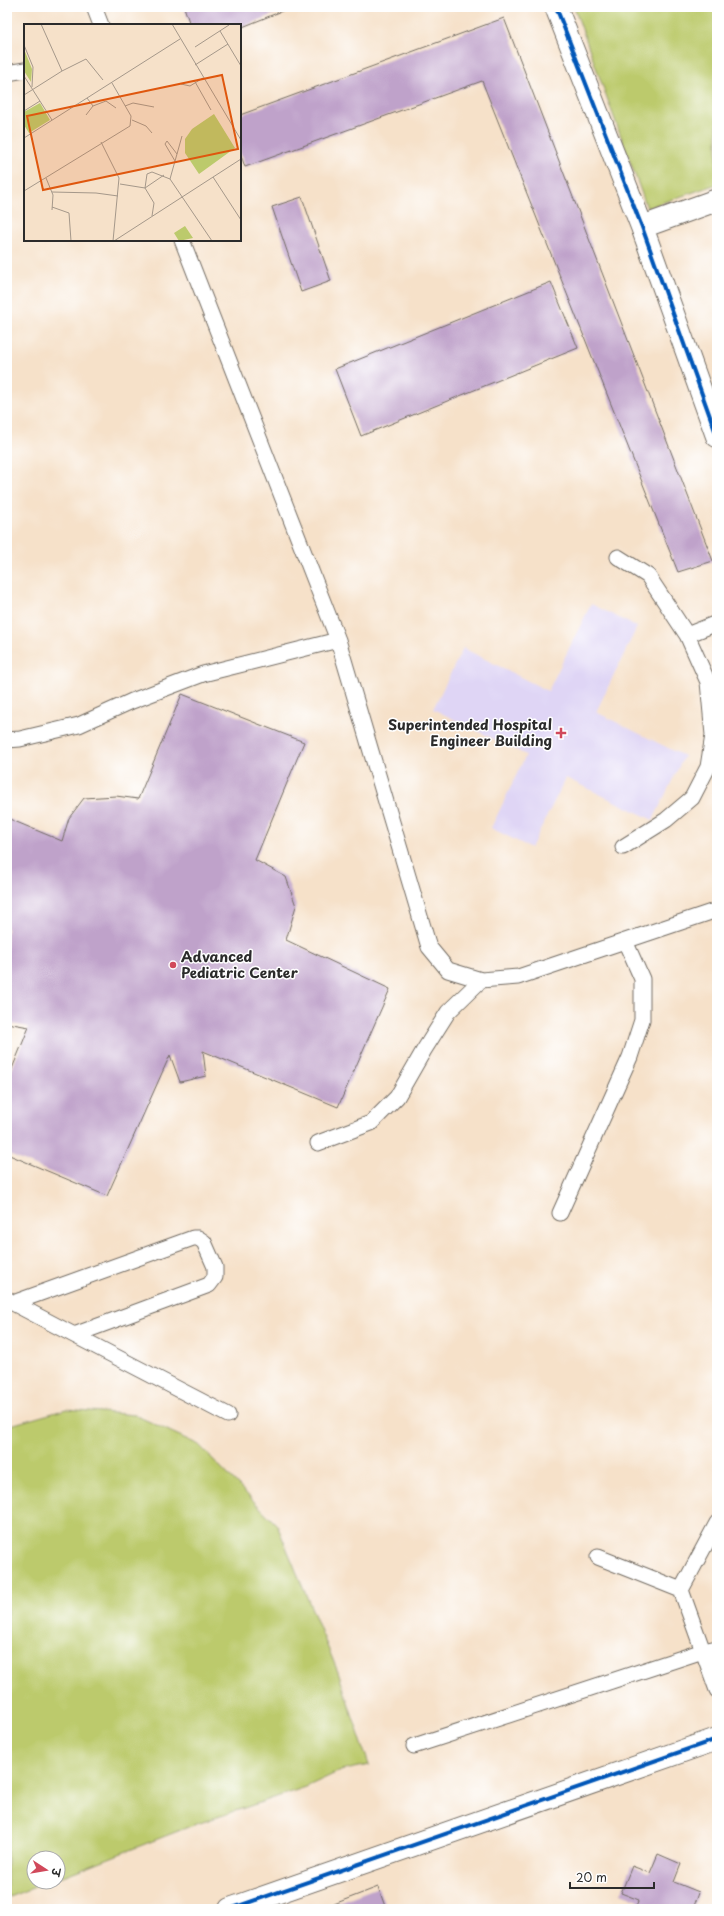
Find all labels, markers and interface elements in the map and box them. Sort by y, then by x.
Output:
inset map [24,24,241,241]
place label: Superintended Hospital Engineer Building [388,714,552,751]
marker: Superintended Hospital Engineer Building [555,727,567,739]
place label: Advanced Pediatric Center [181,946,298,983]
marker: Advanced Pediatric Center [168,960,178,970]
north arrow [26,1850,66,1890]
scale bar [570,1864,654,1890]
text: उ [47,1866,66,1879]
text: 20 m [576,1868,607,1886]

